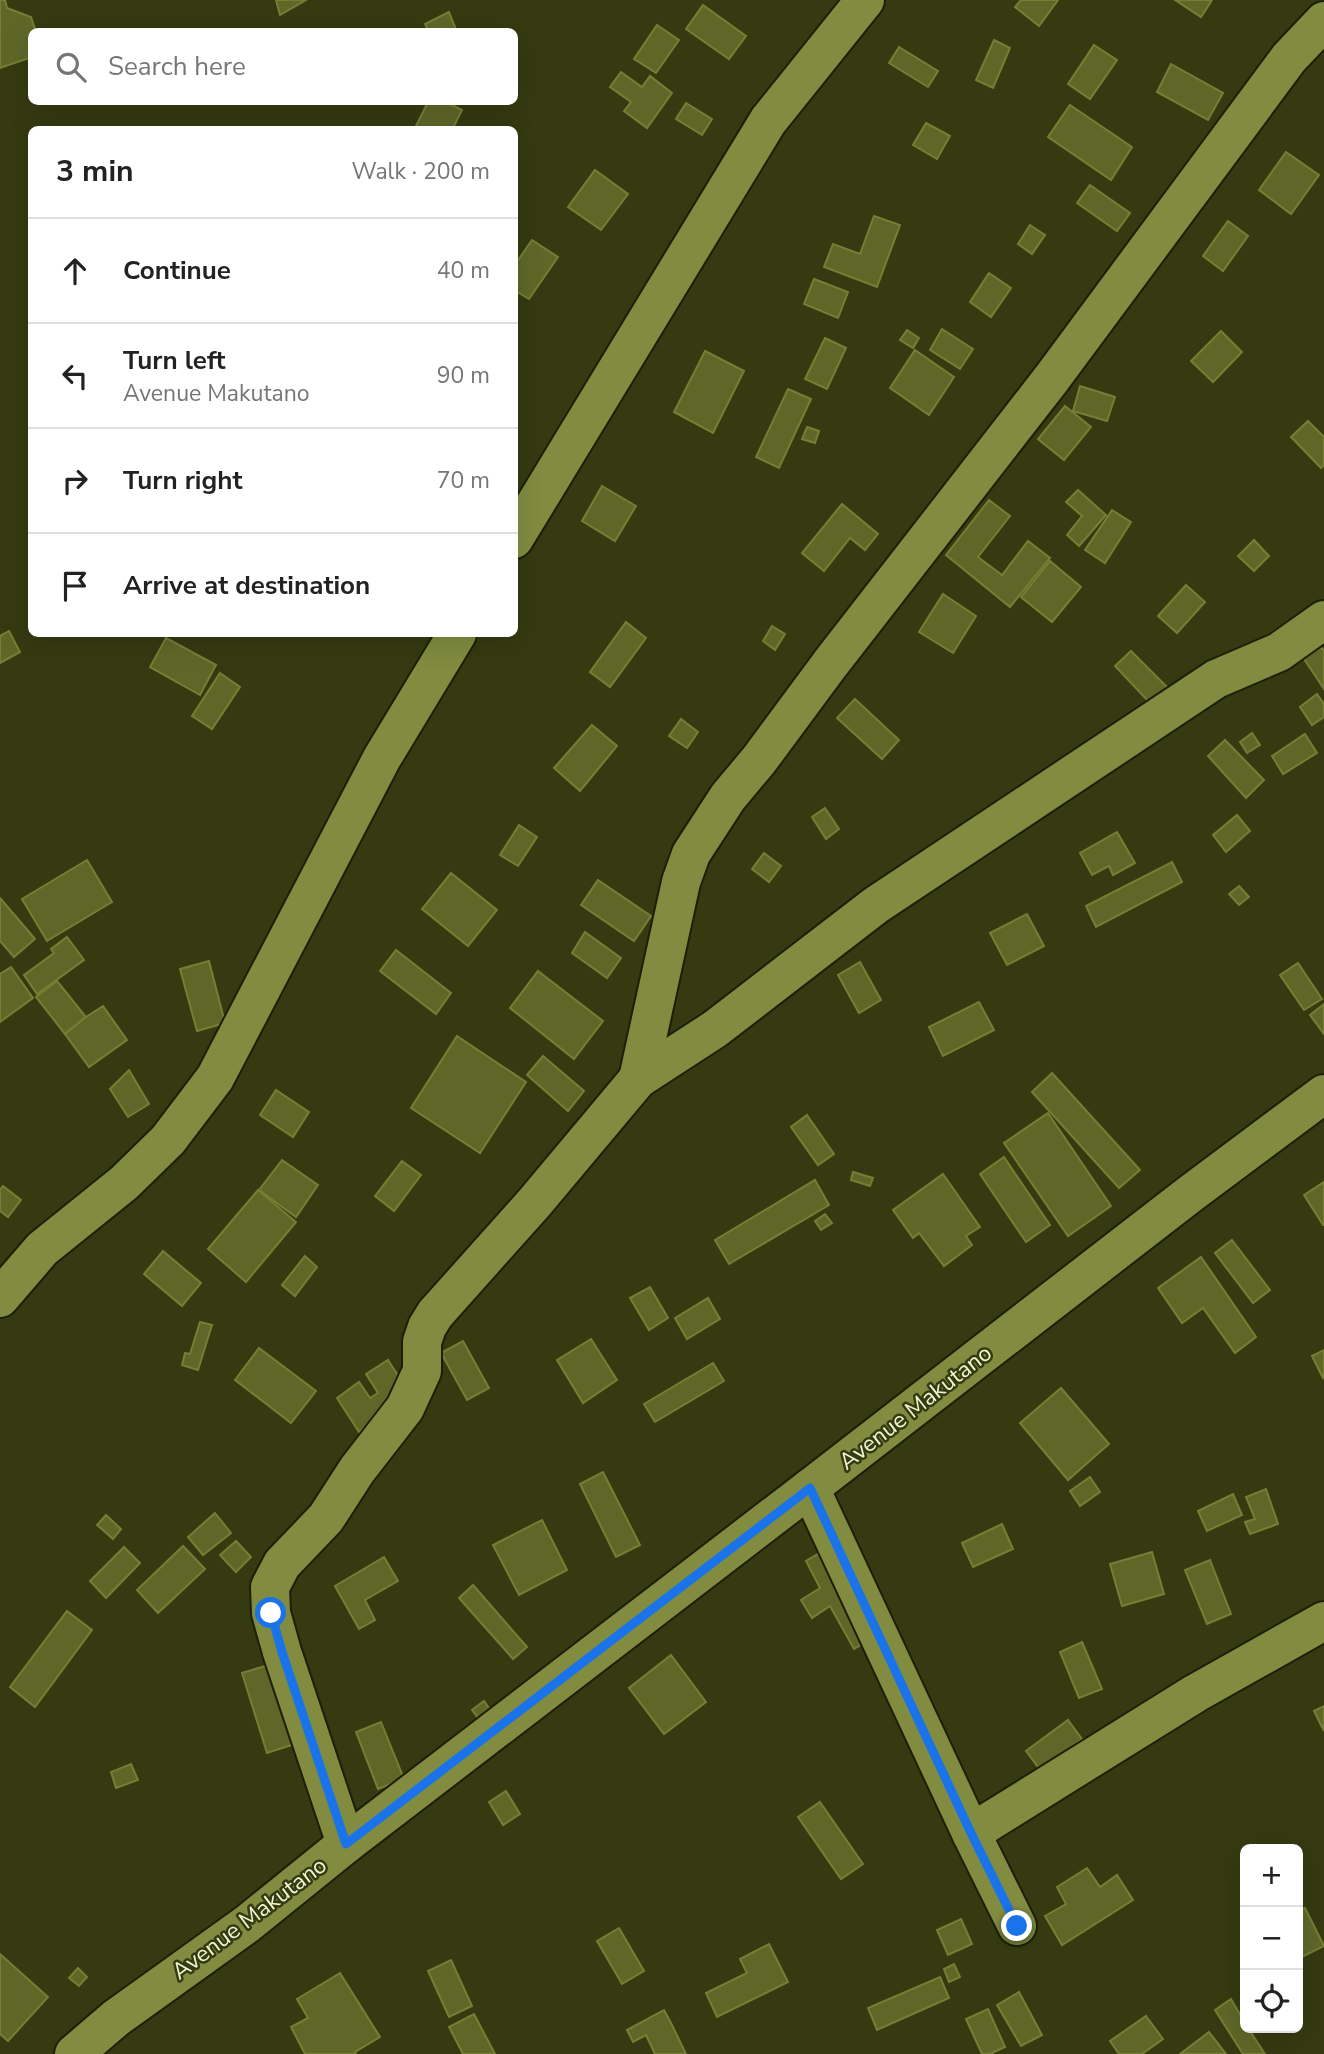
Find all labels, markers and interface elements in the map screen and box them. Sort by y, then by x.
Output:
search box [28,28,518,105]
icon: search [52,48,90,86]
text: Search here [108,49,246,84]
text: 3 min [56,151,134,192]
text: Walk · 200 m [351,156,490,187]
icon: ahead [56,252,94,290]
text: Continue [123,253,231,288]
text: 40 m [437,255,490,286]
text: Turn left [123,343,226,378]
icon: left [56,357,94,395]
text: 90 m [437,360,490,391]
text: Avenue Makutano [123,378,310,409]
icon: right [56,462,94,500]
text: Turn right [123,463,242,498]
text: 70 m [437,465,490,496]
icon: arrive [56,567,94,605]
text: Arrive at destination [123,568,370,603]
street label: Avenue Makutano [832,1338,998,1477]
route start [255,1597,286,1628]
map controls [1240,1844,1303,2033]
button: + [1240,1844,1303,1907]
street label: Avenue Makutano [165,1850,333,1987]
button: − [1240,1907,1303,1970]
route end [1001,1910,1032,1941]
button: locate [1240,1970,1303,2033]

